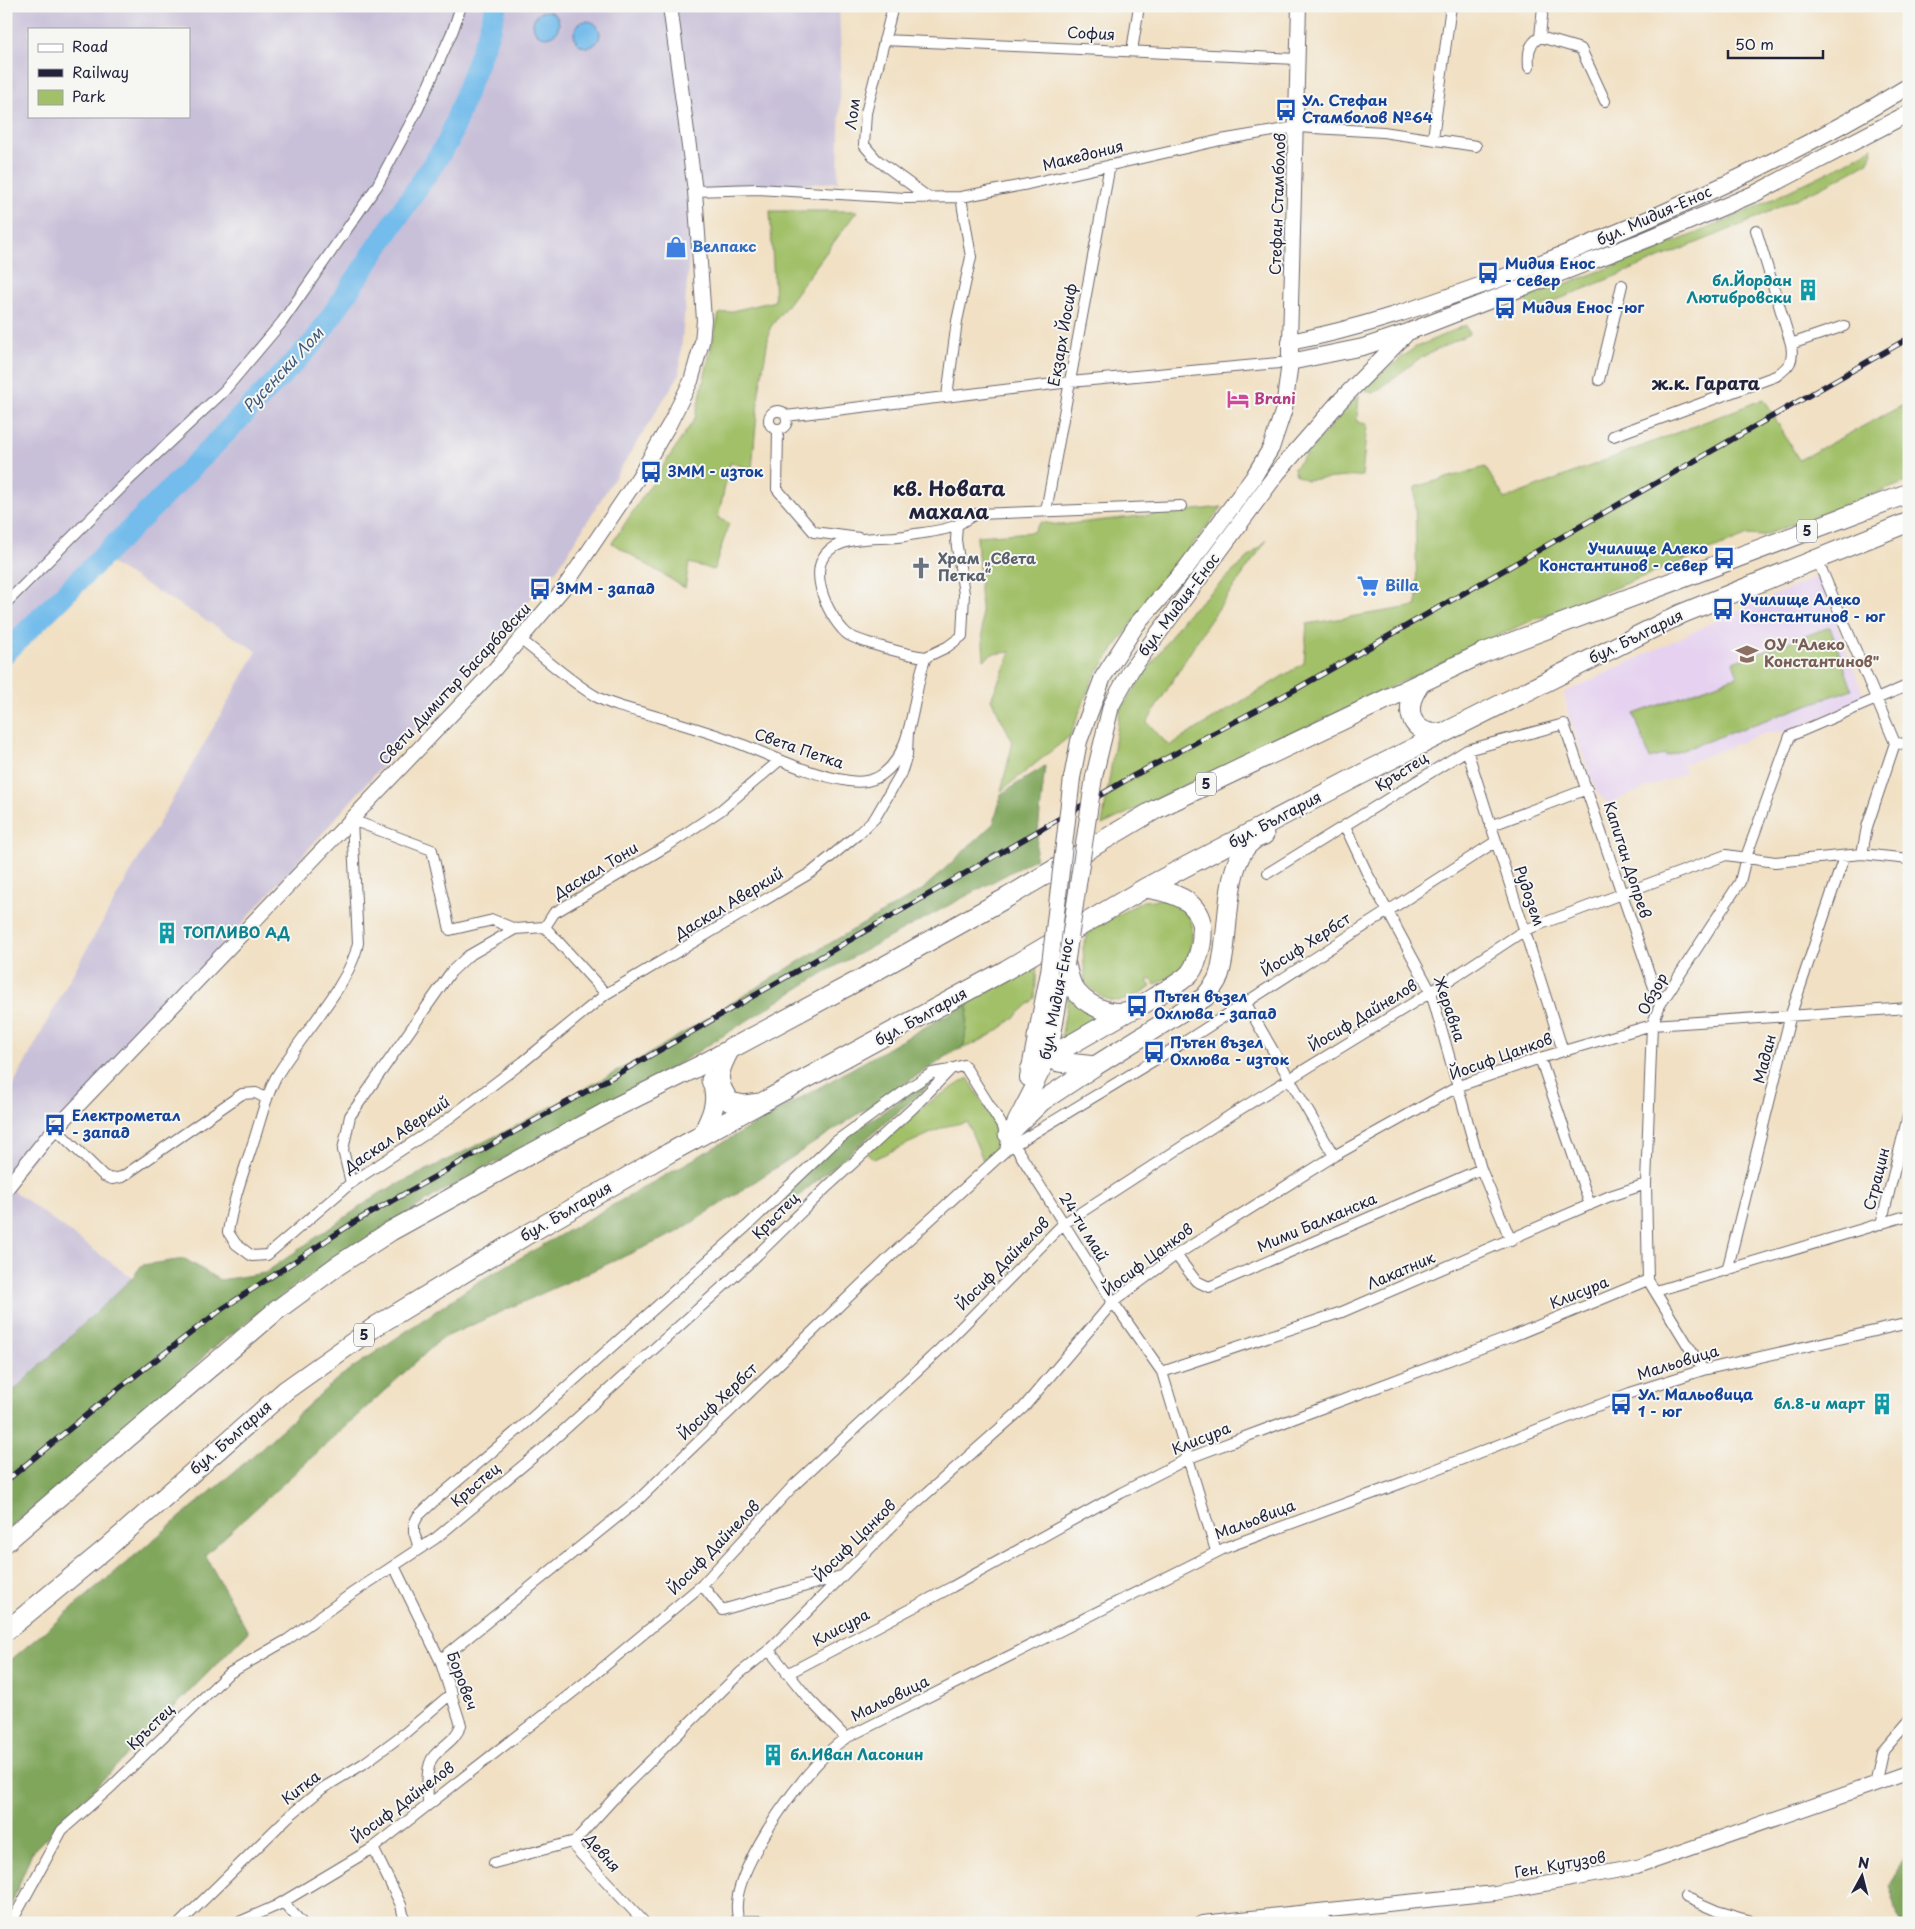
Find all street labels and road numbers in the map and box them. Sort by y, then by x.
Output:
street label: София [1066,20,1116,45]
street label: Лом [838,97,865,131]
street label: Стефан Стамболов [1263,132,1290,275]
street label: Македония [1040,133,1126,176]
street label: бул. Мидия-Енос [1592,179,1715,250]
street label: Екзарх Йосиф [1041,281,1082,388]
road number: 5 [1797,520,1817,542]
street label: бул. Мидия-Енос [1131,548,1224,660]
street label: Свети Димитър Басарбовски [372,597,536,769]
street label: бул. България [1584,603,1686,668]
street label: Света Петка [752,722,848,774]
street label: Кръстец [1370,745,1432,796]
road number: 5 [1196,772,1216,796]
street label: бул. България [1224,784,1325,853]
street label: Капитан Допрев [1599,798,1658,921]
street label: Даскал Тони [548,835,642,905]
street label: Даскал Аверкий [669,861,787,945]
street label: Рудозем [1509,862,1551,929]
street label: Йосиф Хербст [1256,906,1355,981]
street label: бул. Мидия-Енос [1032,936,1079,1062]
street label: Обзор [1631,968,1672,1019]
street label: Жеравна [1428,972,1473,1045]
street label: Йосиф Дайнелов [1303,973,1422,1057]
street label: бул. България [870,981,971,1051]
street label: Йосиф Цанков [1446,1026,1556,1085]
street label: Мадан [1746,1031,1781,1086]
street label: Даскал Аверкий [338,1090,454,1178]
street label: Страцин [1857,1145,1894,1213]
street label: бул. България [515,1175,615,1246]
street label: Кръстец [746,1186,804,1244]
street label: Мими Балканска [1253,1186,1381,1257]
street label: 24-ти май [1054,1187,1115,1265]
street label: Йосиф Дайнелов [950,1211,1054,1315]
street label: Йосиф Цанков [1097,1217,1198,1301]
street label: Лакатник [1363,1245,1438,1294]
street label: Клисура [1545,1269,1612,1314]
road number: 5 [354,1324,374,1346]
street label: Мальовица [1634,1338,1722,1385]
street label: Йосиф Хербст [672,1356,762,1445]
street label: бул. България [184,1395,276,1479]
street label: Клисура [1167,1415,1234,1460]
street label: Кръстец [445,1456,505,1511]
street label: Йосиф Цанков [807,1493,901,1586]
street label: Мальовица [1211,1493,1299,1544]
street label: Йосиф Дайнелов [662,1494,765,1600]
street label: Клисура [808,1602,874,1651]
street label: Боровеч [442,1648,485,1713]
street label: Мальовица [846,1669,933,1727]
street label: Кръстец [121,1697,179,1755]
street label: Йосиф Дайнелов [346,1755,459,1848]
street label: Китка [276,1764,325,1809]
street label: Девня [579,1827,627,1877]
street label: Ген. Кутузов [1512,1844,1608,1883]

